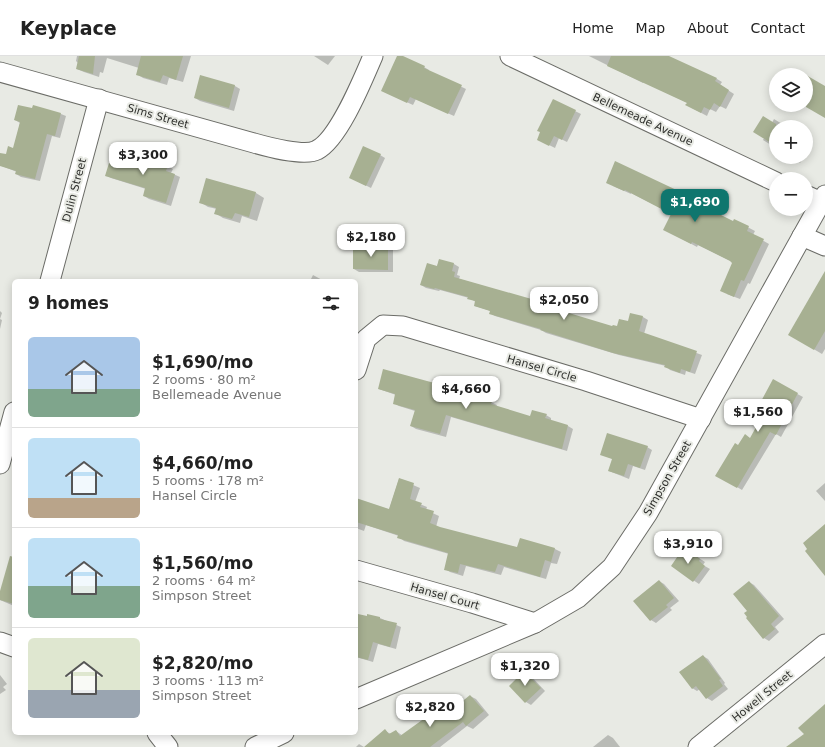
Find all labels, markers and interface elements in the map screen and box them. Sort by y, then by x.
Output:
text: Keyplace [20,17,117,39]
text: Home [572,20,614,36]
text: Map [636,20,665,36]
text: About [687,20,729,36]
text: Contact [751,20,805,36]
map controls [769,68,813,216]
button: layers [769,68,813,112]
street label: Bellemeade Avenue [590,90,695,149]
street label: Sims Street [126,101,191,132]
button: + [769,120,813,164]
pin: $3,300 [110,142,176,176]
text: $3,300 [118,147,168,162]
street label: Dulin Street [60,156,89,223]
button: − [769,172,813,216]
pin: $1,690 [662,189,728,223]
text: $1,690 [670,194,720,209]
pin: $2,180 [338,224,404,258]
text: $2,180 [346,229,396,244]
pin: $2,050 [531,287,597,321]
icon: filters [320,292,342,314]
text: $2,050 [539,292,589,307]
text: 9 homes [28,293,109,313]
text: $1,690/mo [152,352,253,372]
street label: Hansel Circle [505,352,578,385]
icon: home [60,353,108,401]
text: 2 rooms · 80 m² [152,372,256,387]
pin: $4,660 [433,376,499,410]
text: $4,660 [441,381,491,396]
text: Bellemeade Avenue [152,387,281,402]
pin: $1,560 [725,399,791,433]
text: $1,560 [733,404,783,419]
street label: Simpson Street [641,438,694,518]
text: $4,660/mo [152,453,253,473]
icon: home [60,454,108,502]
text: 5 rooms · 178 m² [152,473,264,488]
text: Hansel Circle [152,488,237,503]
pin: $3,910 [655,531,721,565]
text: $3,910 [663,536,713,551]
text: $1,560/mo [152,553,253,573]
icon: home [60,554,108,602]
text: 2 rooms · 64 m² [152,573,256,588]
street label: Hansel Court [409,580,482,613]
text: Simpson Street [152,588,251,603]
text: $2,820/mo [152,653,253,673]
pin: $1,320 [492,653,558,687]
icon: home [60,654,108,702]
text: $1,320 [500,658,550,673]
street label: Howell Street [730,668,796,725]
text: 3 rooms · 113 m² [152,673,264,688]
text: Simpson Street [152,688,251,703]
pin: $2,820 [397,694,463,728]
text: $2,820 [405,699,455,714]

